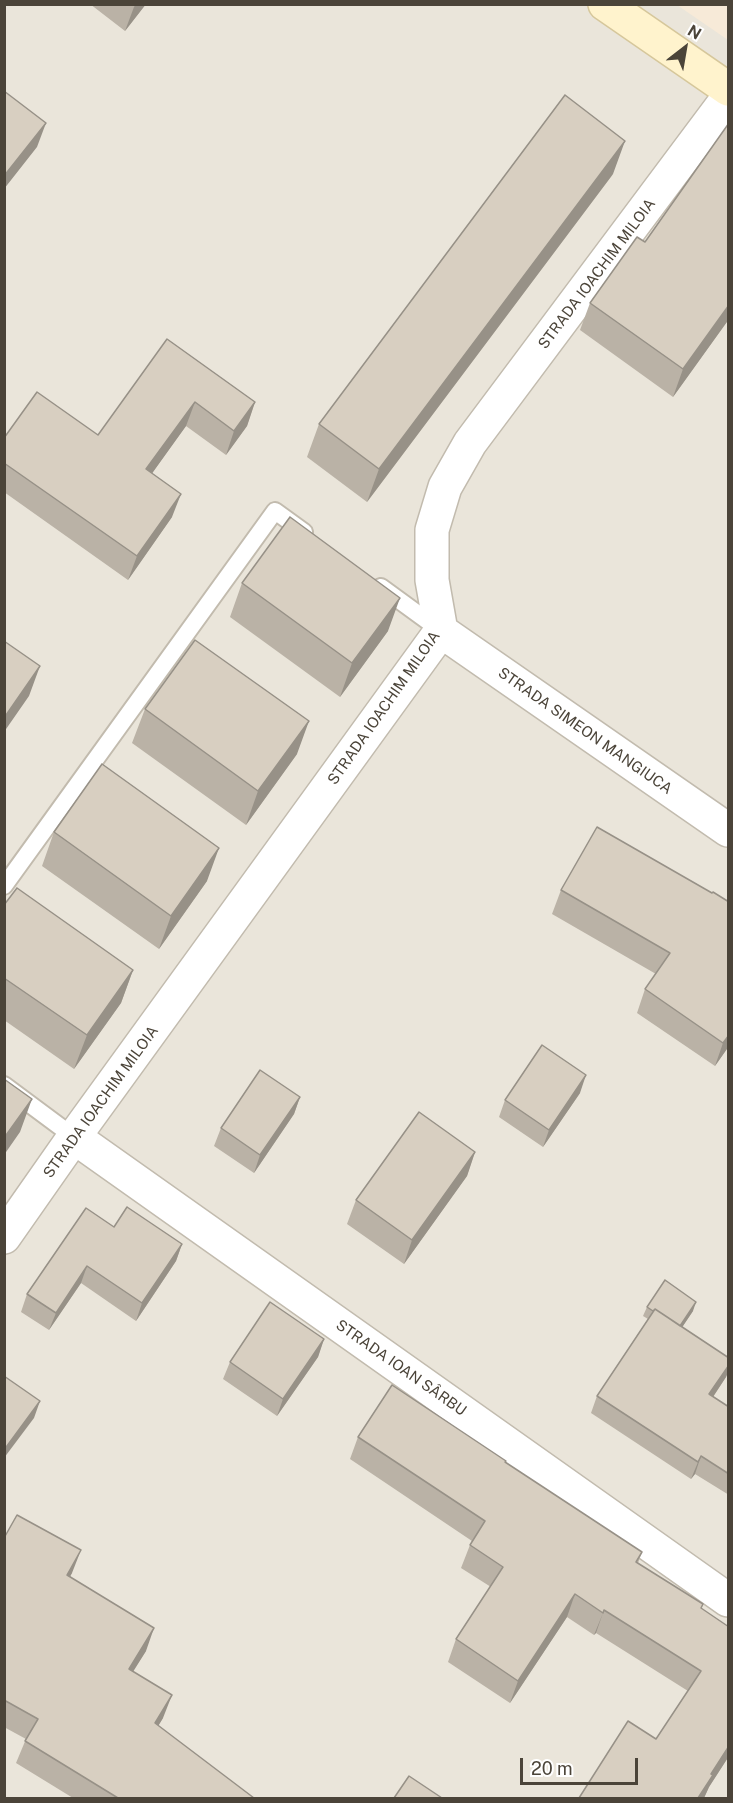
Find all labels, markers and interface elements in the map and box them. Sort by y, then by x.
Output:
north arrow [655,18,715,78]
text: N [684,21,705,44]
street label: STRADA IOACHIM MILOIA [535,195,659,353]
street label: STRADA IOACHIM MILOIA [324,628,444,788]
street label: STRADA SIMEON MANGIUCA [495,664,675,798]
street label: STRADA IOACHIM MILOIA [40,1022,162,1182]
street label: STRADA IOAN SÂRBU [332,1316,470,1420]
scale bar [523,1746,642,1784]
text: 20 m [531,1758,573,1779]

